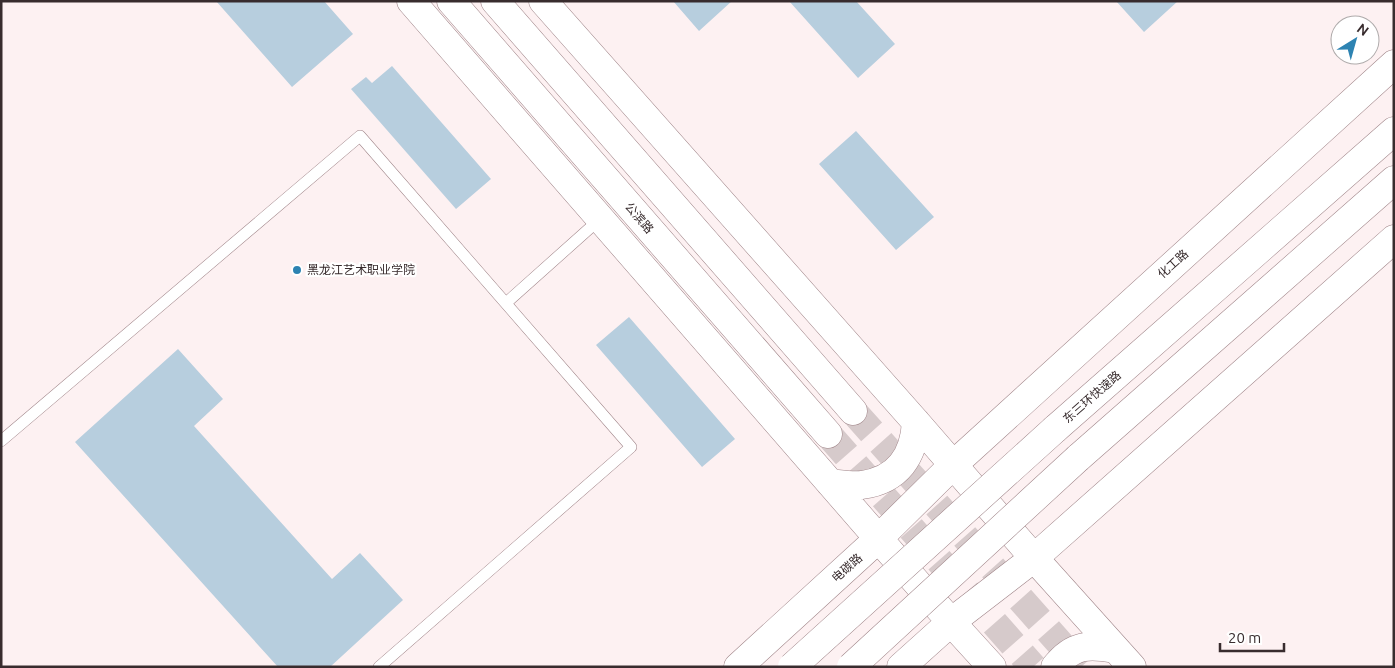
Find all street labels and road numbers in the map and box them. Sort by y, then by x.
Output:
street label: 公滨路 [623,200,656,236]
street label: 化工路 [1155,247,1190,281]
street label: 东三环快速路 [1060,368,1123,425]
street label: 电碳路 [829,551,864,585]

